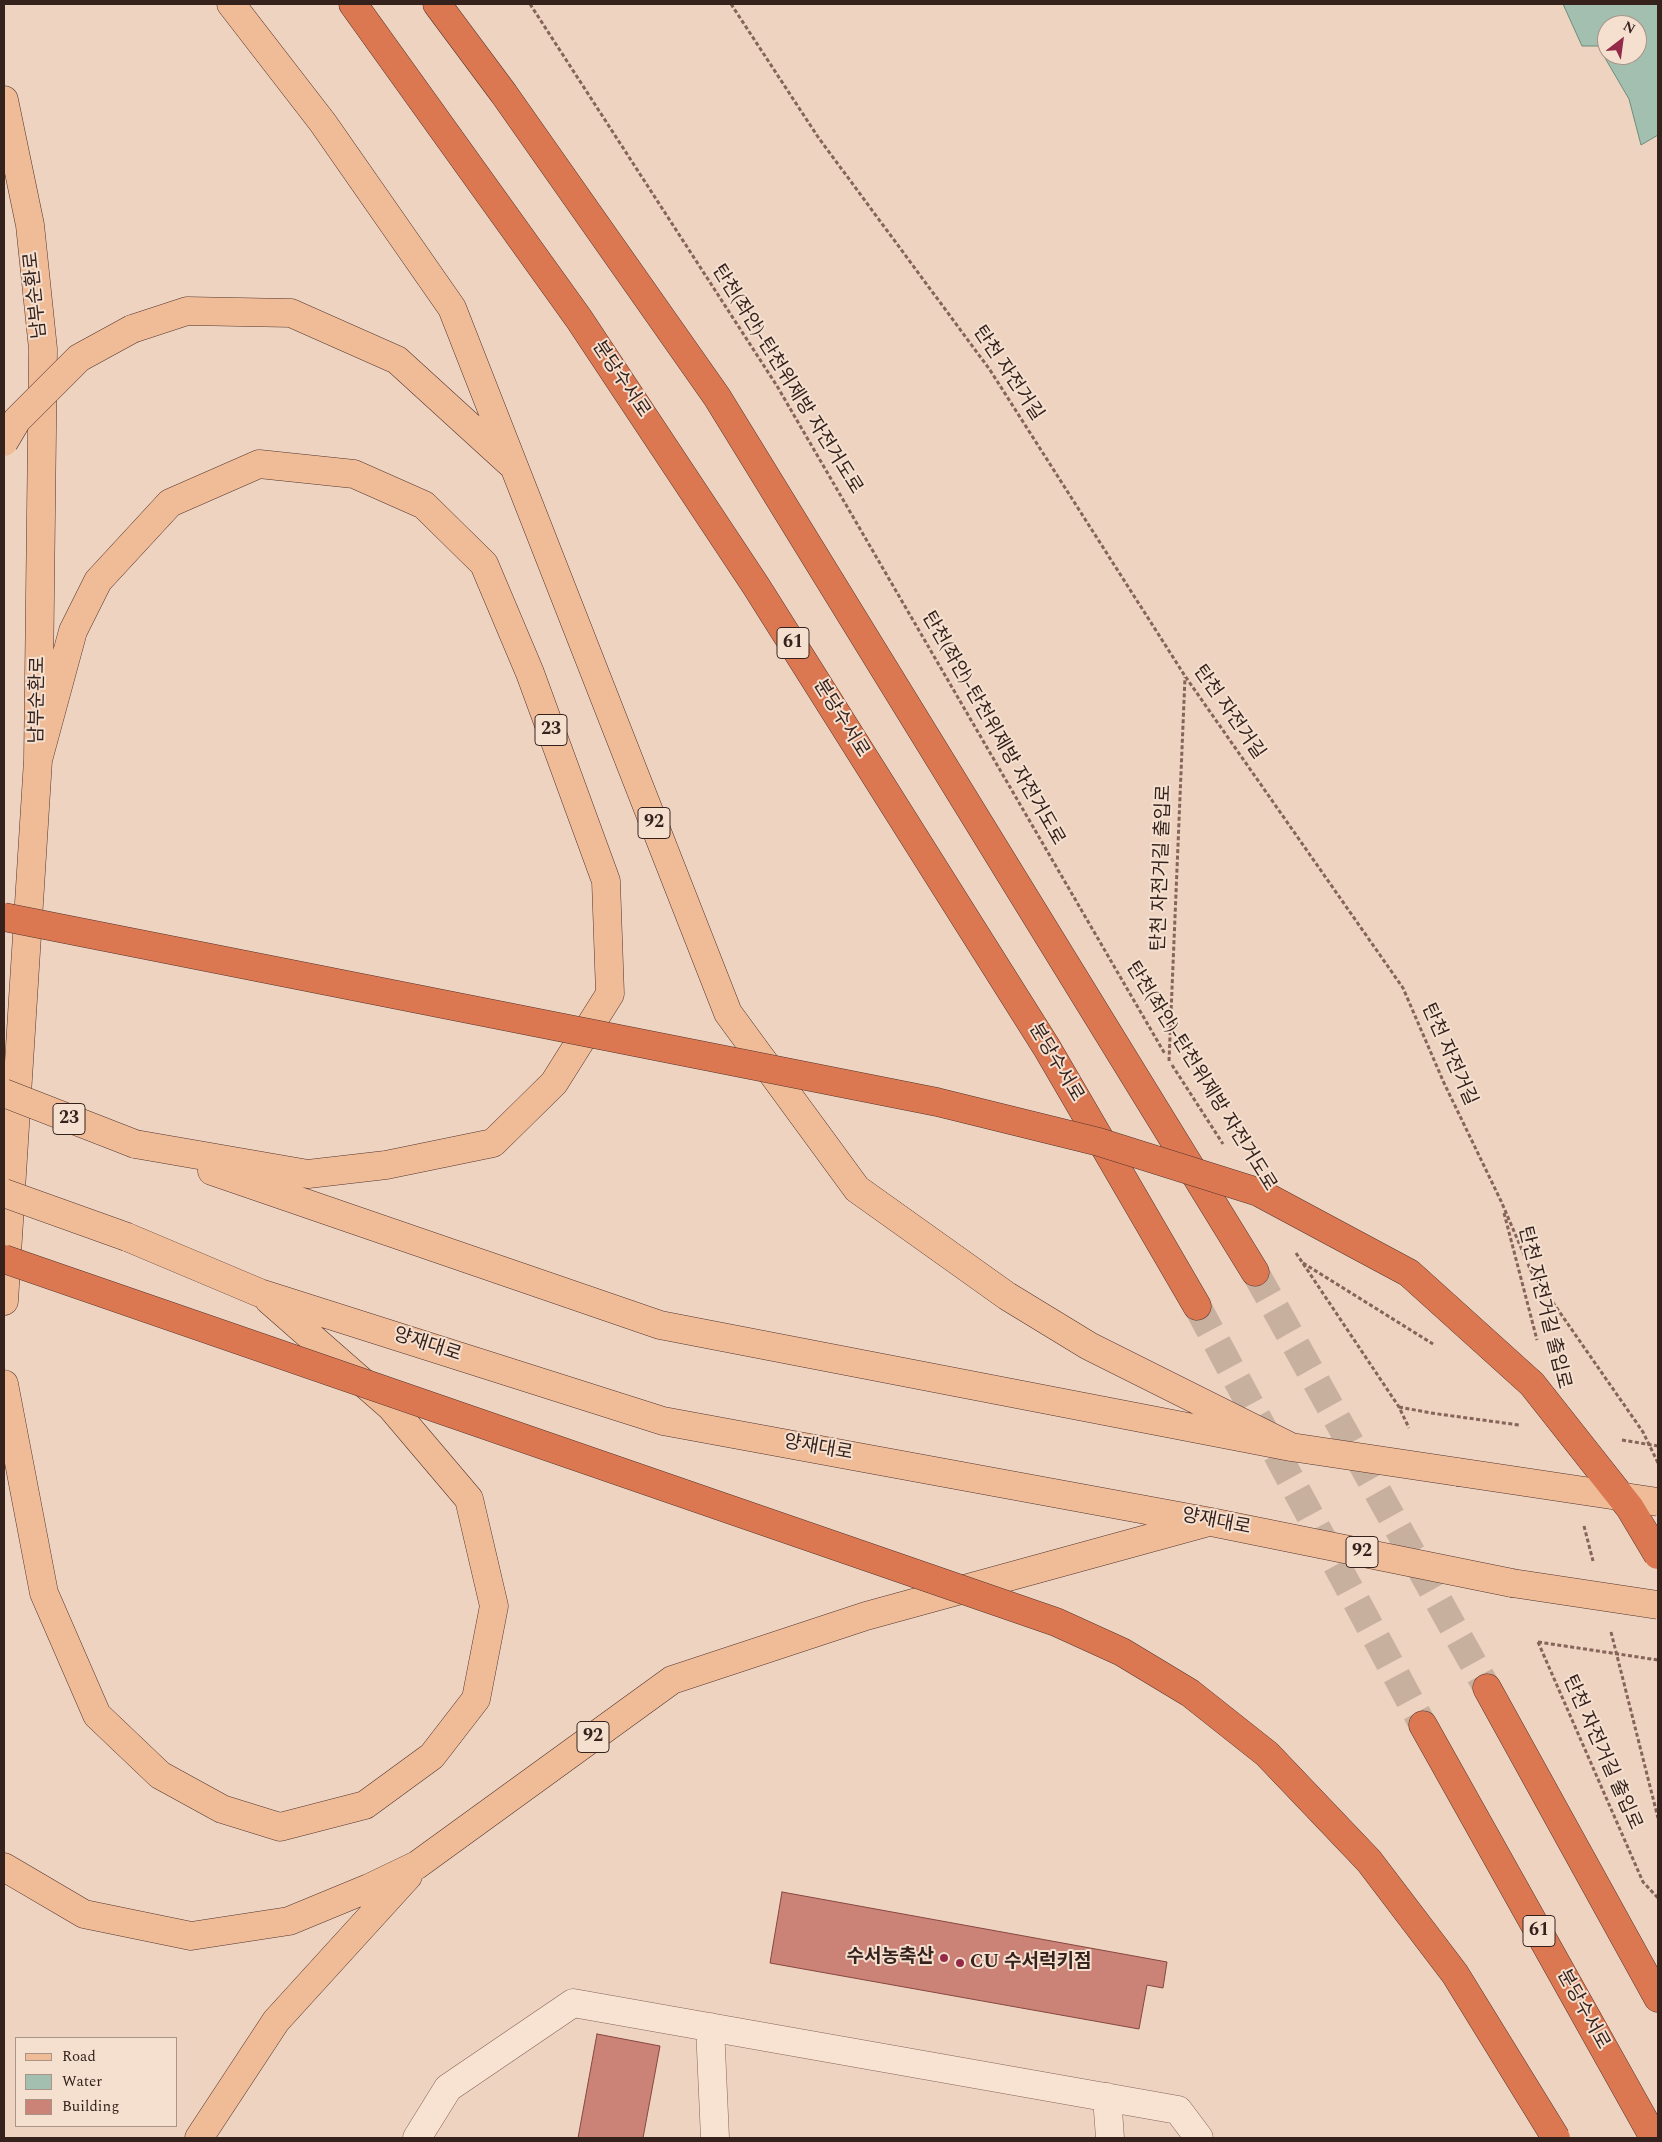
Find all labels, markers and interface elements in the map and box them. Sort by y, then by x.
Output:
north arrow [1597,15,1647,65]
text: N [1619,15,1639,39]
street label: 남부순환로 [21,250,53,340]
street label: 탄천(좌안)-탄천위제방 자전거도로 [706,261,866,499]
street label: 탄천 자전거길 [967,322,1047,426]
street label: 분당수서로 [586,337,654,423]
street label: 탄천(좌안)-탄천위제방 자전거도로 [916,608,1068,850]
road number: 61 [777,628,809,658]
street label: 남부순환로 [27,656,51,744]
street label: 탄천 자전거길 [1187,662,1269,764]
street label: 분당수서로 [807,676,873,762]
road number: 23 [535,714,567,746]
street label: 탄천 자전거길 출입로 [1149,784,1177,952]
road number: 92 [638,808,670,838]
street label: 탄천(좌안)-탄천위제방 자전거도로 [1120,958,1280,1196]
street label: 탄천 자전거길 [1415,1000,1481,1110]
street label: 분당수서로 [1023,1020,1087,1106]
road number: 23 [53,1104,85,1134]
street label: 탄천 자전거길 출입로 [1512,1224,1574,1392]
street label: 양재대로 [390,1324,464,1368]
street label: 양재대로 [782,1432,854,1466]
street label: 양재대로 [1180,1505,1252,1541]
road number: 92 [1346,1536,1378,1568]
street label: 탄천 자전거길 출입로 [1557,1672,1645,1834]
road number: 92 [577,1721,609,1752]
road number: 61 [1523,1915,1555,1946]
place label: 수서농축산 [847,1947,934,1969]
marker: 수서농축산 [938,1952,950,1964]
place label: CU 수서럭키점 [970,1952,1091,1974]
marker: CU 수서럭키점 [954,1957,966,1969]
street label: 분당수서로 [1551,1966,1613,2054]
legend [15,2037,178,2127]
text: Road [62,2045,96,2068]
text: Water [62,2070,102,2093]
text: Building [62,2095,119,2118]

